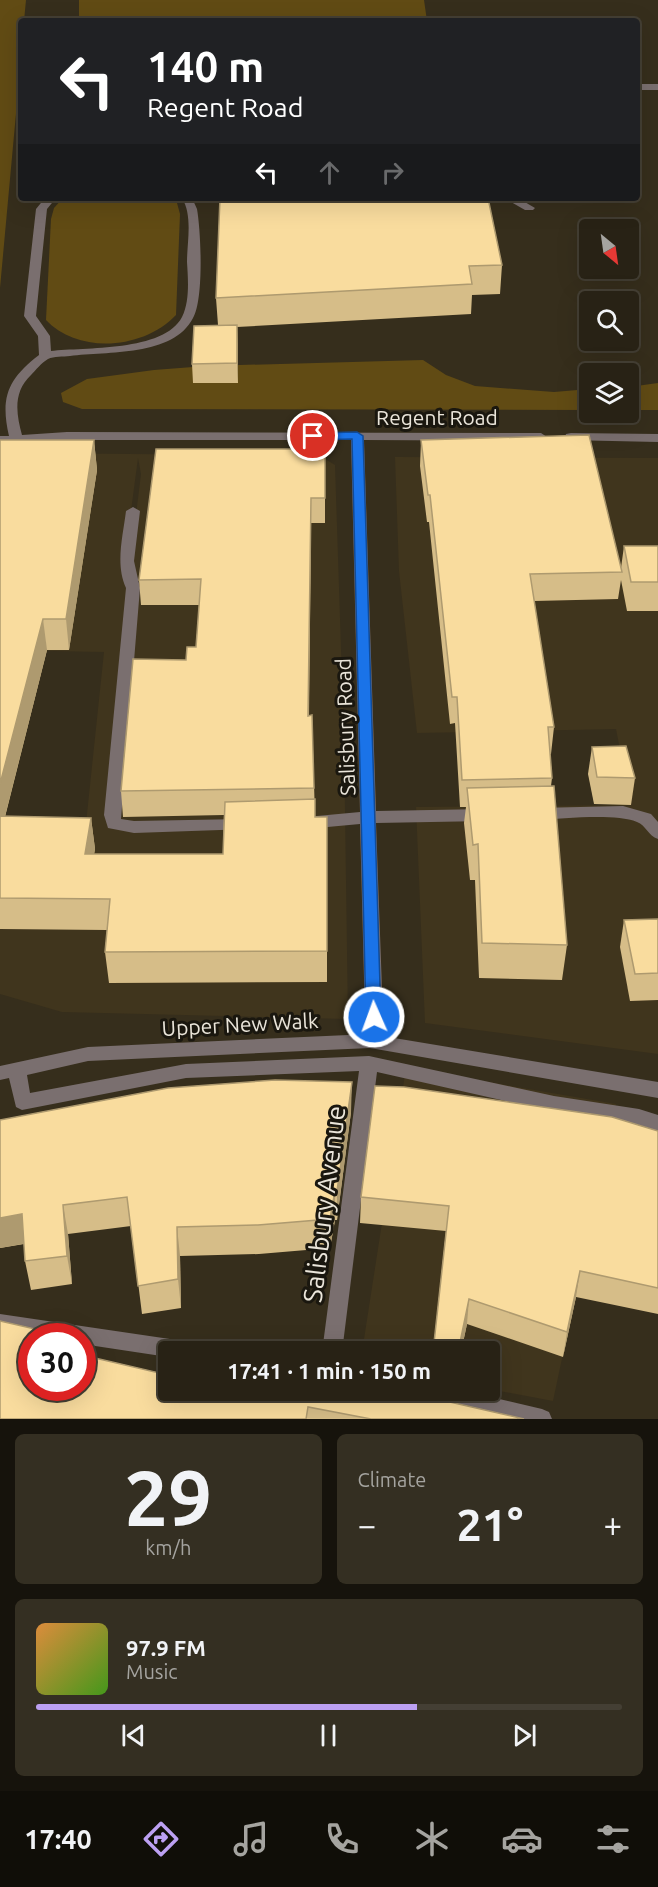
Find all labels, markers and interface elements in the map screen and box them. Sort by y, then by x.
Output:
icon: left [48,42,126,120]
text: 140 m [147,43,264,90]
text: Regent Road [147,92,304,122]
icon: left [250,156,283,189]
icon: ahead [313,156,346,189]
icon: right [376,156,409,189]
north arrow [579,219,639,279]
map controls [579,219,639,423]
button: search [579,291,639,351]
button: layers [579,363,639,423]
street label: Regent Road [376,405,498,429]
pin [287,410,338,461]
icon: arrive [296,419,329,452]
street label: Salisbury Road [331,658,359,796]
position arrow [342,985,406,1049]
street label: Upper New Walk [161,1008,319,1040]
street label: Salisbury Avenue [298,1104,350,1304]
speed limit sign: 30 [18,1323,96,1401]
text: 17:41 · 1 min · 150 m [227,1358,431,1383]
text: 29 [124,1453,212,1541]
text: Climate [358,1468,426,1491]
text: 21° [456,1499,523,1550]
text: − [358,1506,376,1543]
text: + [603,1506,622,1543]
text: km/h [145,1536,191,1559]
text: 97.9 FM [126,1635,206,1660]
text: Music [126,1660,178,1683]
icon: previous [117,1719,150,1752]
icon: pause [312,1719,345,1752]
icon: next [508,1719,541,1752]
icon: directions [140,1818,182,1860]
icon: music [230,1818,272,1860]
icon: phone [321,1818,363,1860]
icon: climate [411,1818,453,1860]
icon: car [501,1818,543,1860]
icon: filters [592,1818,634,1860]
text: 17:40 [24,1824,92,1854]

